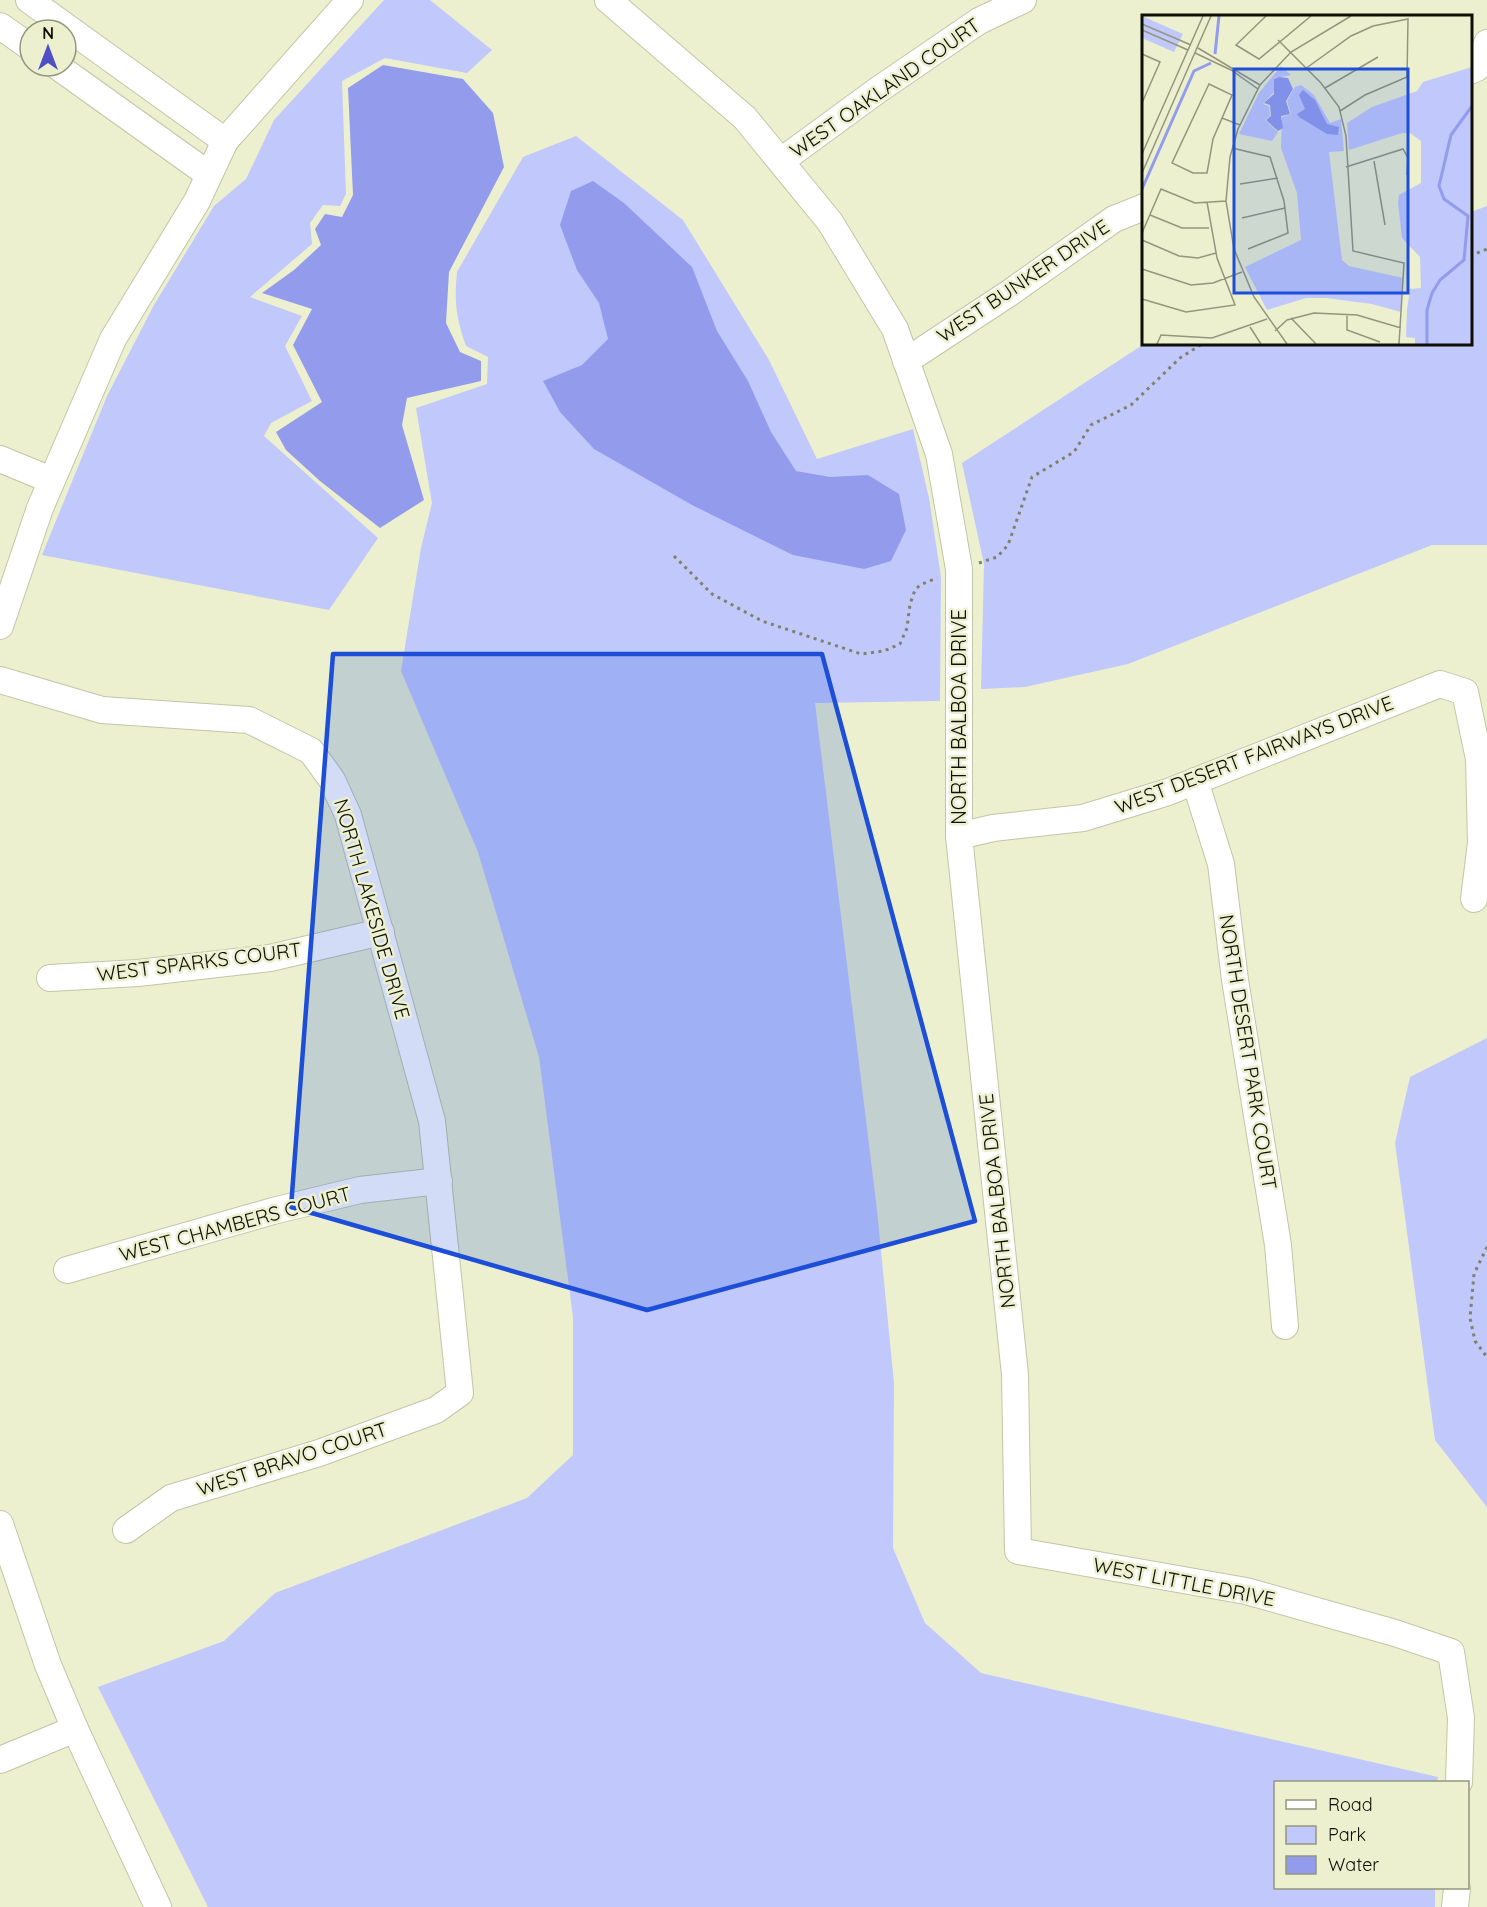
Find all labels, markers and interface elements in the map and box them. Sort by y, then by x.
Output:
street label: WEST OAKLAND COURT [785,12,985,163]
inset map [1142,15,1472,345]
north arrow [18,18,78,78]
text: N [42,23,54,43]
street label: WEST BUNKER DRIVE [932,214,1114,348]
street label: NORTH BALBOA DRIVE [946,609,971,825]
street label: WEST DESERT FAIRWAYS DRIVE [1111,690,1397,819]
street label: NORTH LAKESIDE DRIVE [329,796,416,1022]
street label: NORTH DESERT PARK COURT [1214,913,1283,1191]
street label: WEST SPARKS COURT [95,937,303,986]
street label: NORTH BALBOA DRIVE [973,1093,1020,1310]
street label: WEST CHAMBERS COURT [116,1181,353,1266]
street label: WEST BRAVO COURT [194,1416,390,1501]
street label: WEST LITTLE DRIVE [1091,1552,1277,1611]
legend [1274,1781,1469,1889]
text: Road [1328,1793,1373,1816]
text: Park [1328,1823,1366,1846]
text: Water [1328,1853,1379,1876]

